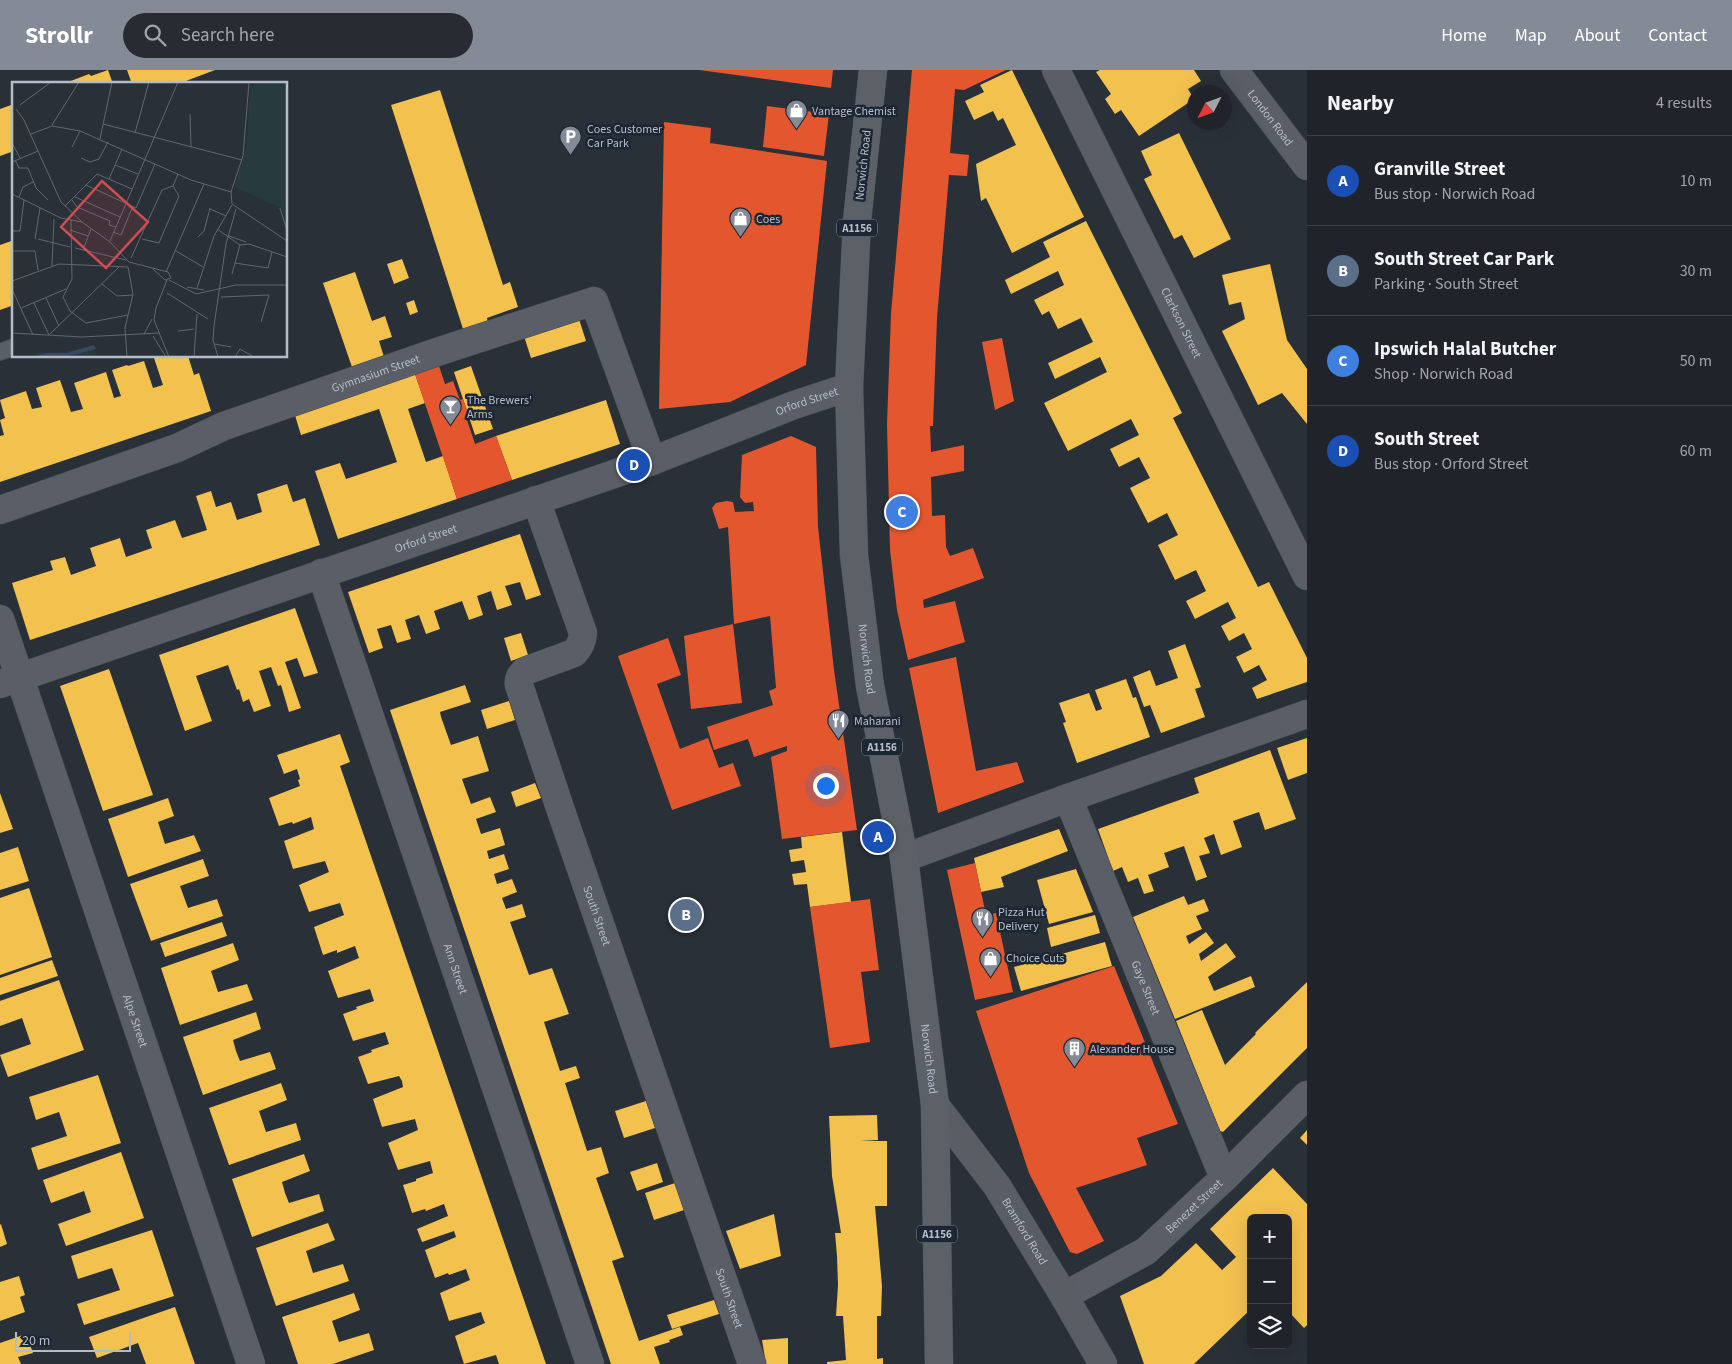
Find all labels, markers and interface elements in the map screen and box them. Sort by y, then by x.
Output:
search box [123,13,473,58]
text: Strollr [25,18,93,53]
icon: search [141,21,169,49]
text: Search here [181,22,274,49]
text: Home [1441,23,1487,48]
text: Map [1515,23,1547,48]
text: About [1575,23,1620,48]
text: Contact [1648,23,1707,48]
inset map [12,82,288,358]
north arrow [1187,85,1232,130]
street label: London Road [1243,86,1297,150]
text: Nearby [1327,88,1394,118]
text: 4 results [1656,92,1712,114]
shop icon: Vantage Chemist [784,99,808,130]
place label: Vantage Chemist [812,103,896,120]
place label: Coes Customer Car Park [587,121,663,152]
parking icon: Coes Customer Car Park [559,124,583,155]
street label: Norwich Road [851,129,876,201]
text: Granville Street [1374,156,1505,183]
text: A [1338,170,1348,192]
text: 10 m [1680,170,1712,192]
text: Bus stop · Norwich Road [1374,183,1535,205]
shop icon: Coes [728,207,752,238]
place label: Coes [756,211,780,228]
road number: A1156 [837,220,877,237]
text: South Street Car Park [1374,246,1554,273]
text: B [1338,260,1348,282]
text: 30 m [1680,260,1712,282]
text: Parking · South Street [1374,273,1518,295]
street label: Clarkson Street [1156,285,1206,361]
text: Ipswich Halal Butcher [1374,336,1556,363]
text: C [1338,350,1348,372]
text: 50 m [1680,350,1712,372]
street label: Gymnasium Street [329,351,422,397]
text: Shop · Norwich Road [1374,363,1513,385]
street label: Orford Street [773,383,840,420]
place label: The Brewers' Arms [467,392,532,423]
bar icon: The Brewers' Arms [439,395,463,426]
text: South Street [1374,426,1479,453]
text: D [1338,440,1348,462]
text: 60 m [1680,440,1712,462]
pin: D [618,446,650,484]
text: Bus stop · Orford Street [1374,453,1528,475]
pin: C [886,493,918,531]
street label: Orford Street [392,520,460,557]
street label: Norwich Road [854,623,879,696]
restaurant icon: Maharani [826,709,850,740]
place label: Maharani [854,713,901,730]
road number: A1156 [862,739,902,756]
your location [813,773,839,799]
pin: A [862,818,894,856]
street label: South Street [578,883,615,948]
pin: B [670,896,702,934]
place label: Pizza Hut Delivery [998,904,1045,935]
restaurant icon: Pizza Hut Delivery [970,907,994,938]
street label: Ann Street [439,941,472,996]
shop icon: Choice Cuts [978,946,1002,977]
place label: Choice Cuts [1006,950,1065,967]
street label: Gaye Street [1127,958,1164,1018]
street label: Alpe Street [118,992,152,1050]
street label: Norwich Road [916,1023,942,1095]
building icon: Alexander House [1062,1037,1086,1068]
place label: Alexander House [1090,1041,1174,1058]
street label: Benezet Street [1162,1176,1227,1238]
street label: Bramford Road [997,1195,1051,1268]
map controls [1247,1214,1292,1349]
button: + [1247,1214,1292,1259]
road number: A1156 [917,1226,957,1242]
button: − [1247,1259,1292,1304]
street label: South Street [711,1266,747,1331]
button: layers [1247,1304,1292,1349]
scale bar [15,1329,131,1352]
text: 20 m [22,1331,50,1351]

